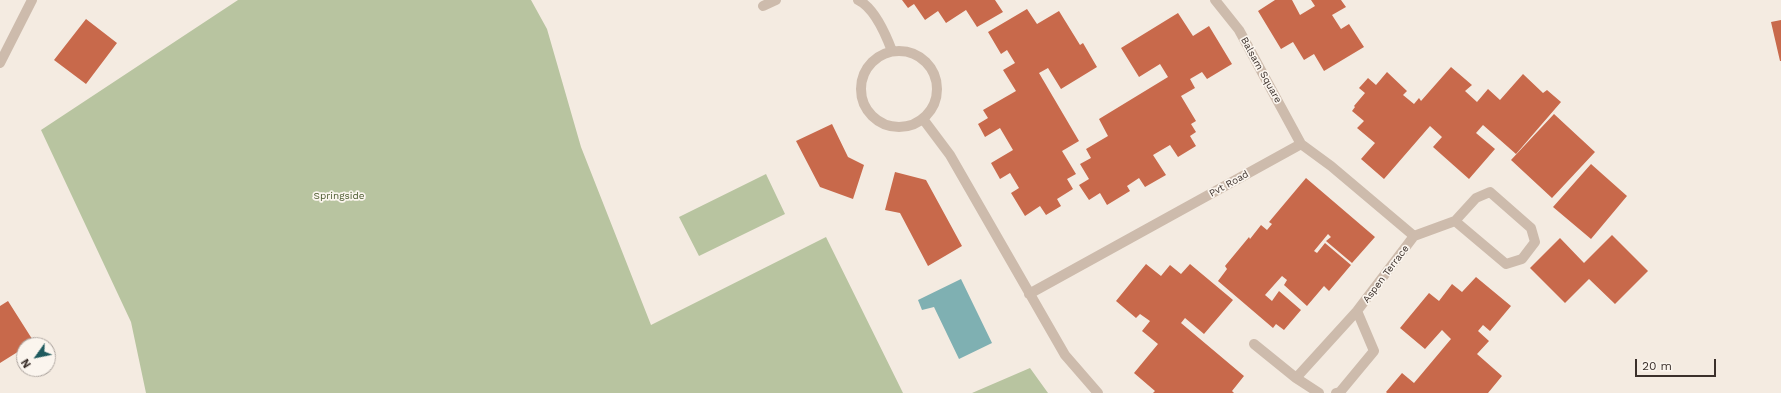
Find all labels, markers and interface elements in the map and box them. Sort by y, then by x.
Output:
street label: Balsam Square [1238,35,1284,105]
street label: Pvt Road [1207,168,1251,200]
park label: Springside [314,190,364,202]
street label: Aspen Terrace [1360,243,1412,305]
north arrow [16,337,56,377]
scale bar [1637,351,1718,377]
text: N [19,356,34,370]
text: 20 m [1642,359,1672,373]

